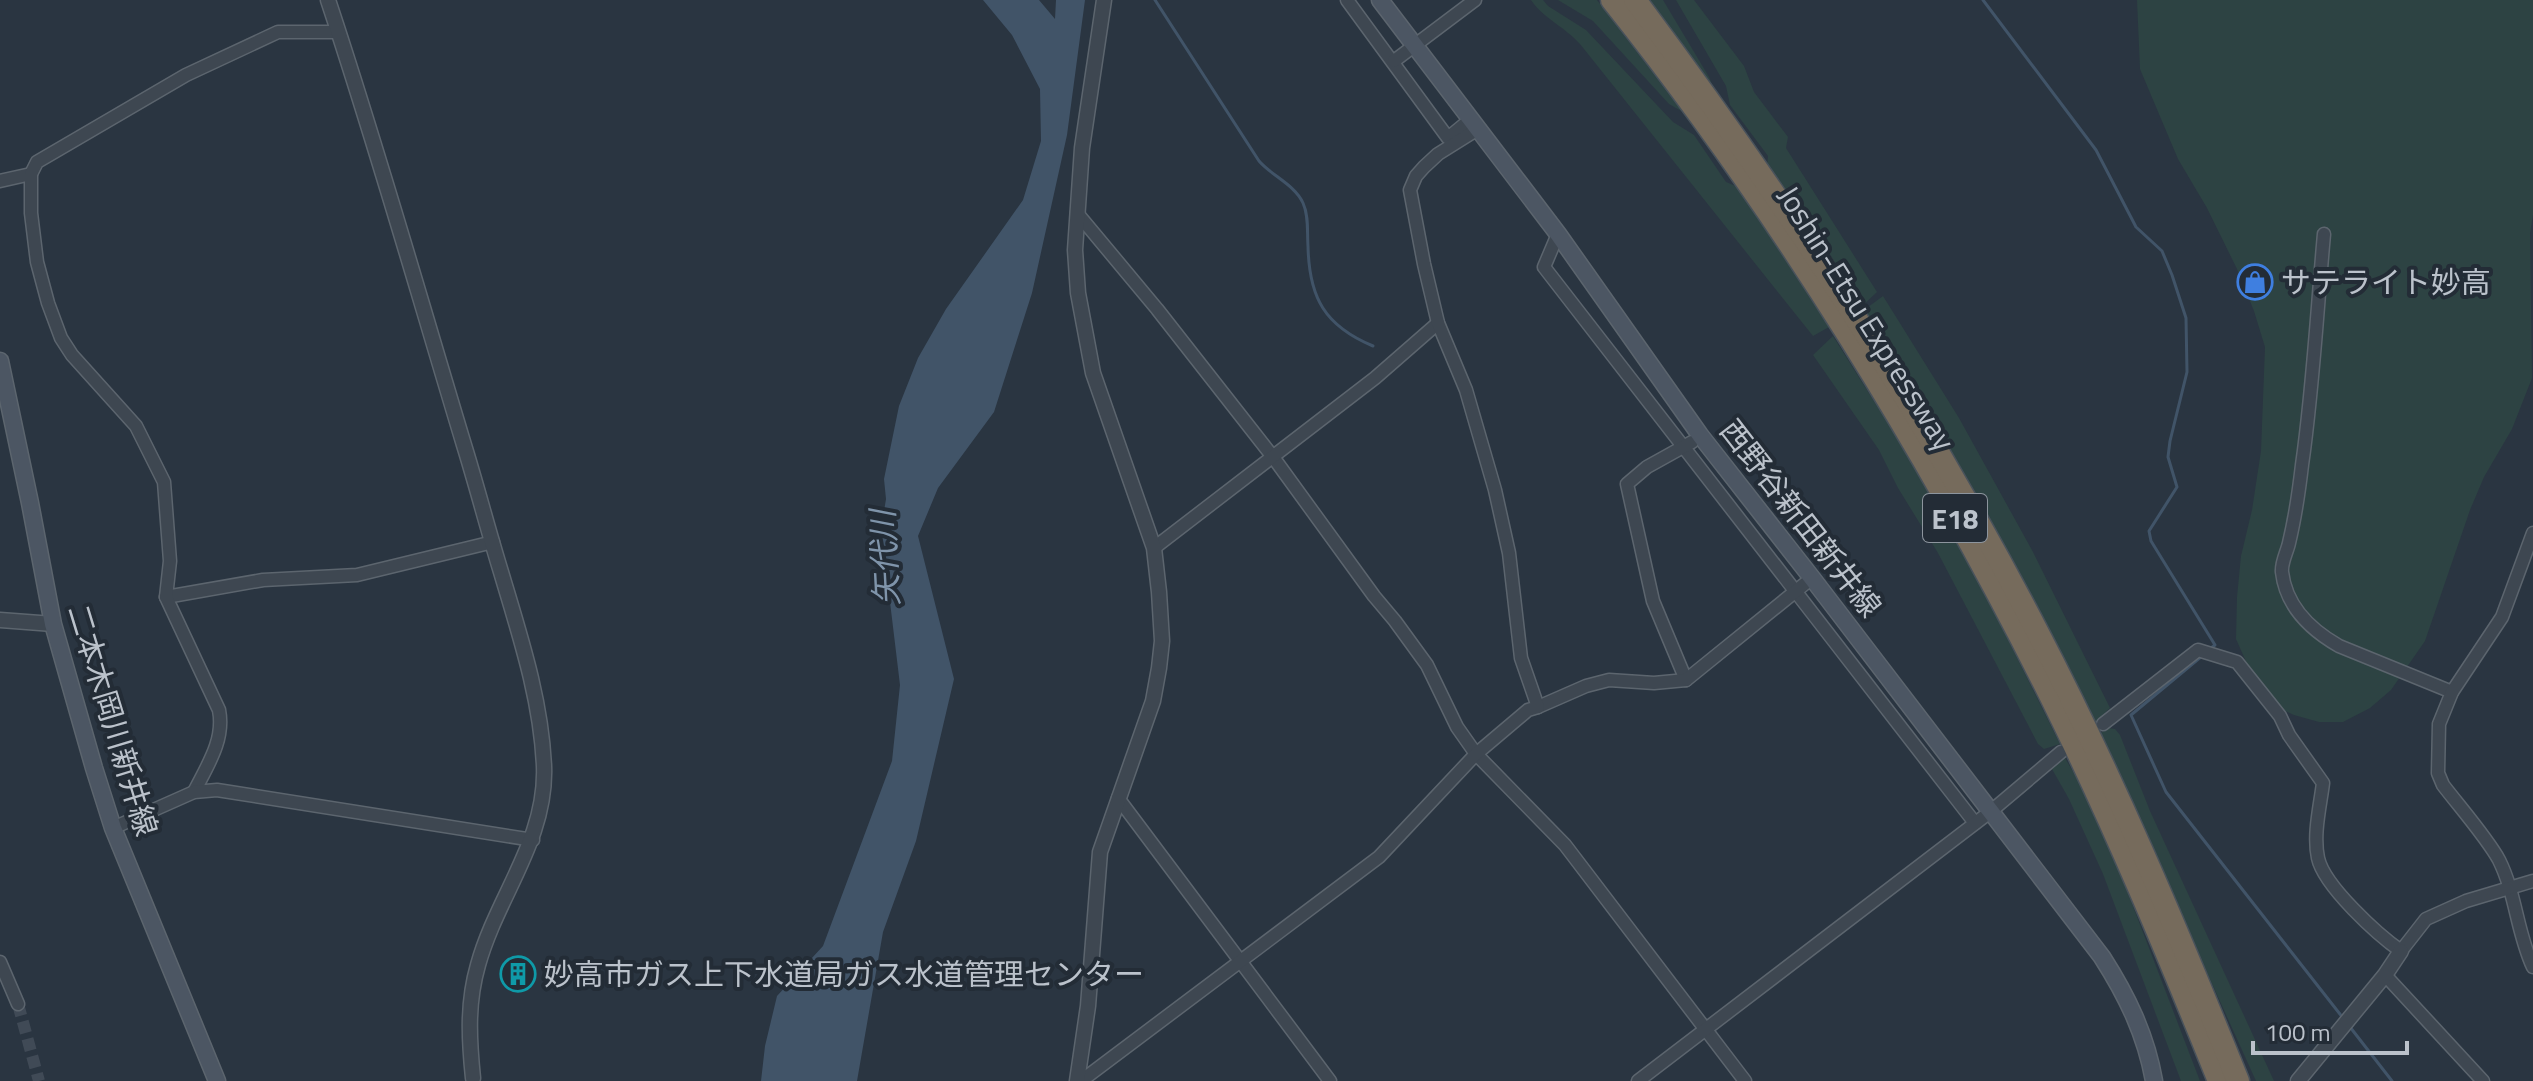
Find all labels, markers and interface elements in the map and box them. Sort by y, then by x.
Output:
street label: Joshin-Etsu Expressway [1767,177,1967,459]
place label: サテライト妙高 [2281,259,2491,305]
shop icon: サテライト妙高 [2236,263,2274,301]
street label: 西野谷新田新井線 [1709,409,1893,627]
road number: E18 [1923,494,1987,542]
water label: 矢代川 [857,506,910,607]
street label: 二本木岡川新井線 [56,599,170,841]
place label: 妙高市ガス上下水道局ガス水道管理センター [544,951,1144,997]
building icon: 妙高市ガス上下水道局ガス水道管理センター [499,955,537,993]
scale bar [2253,1005,2407,1055]
text: 100 m [2265,1014,2331,1050]

